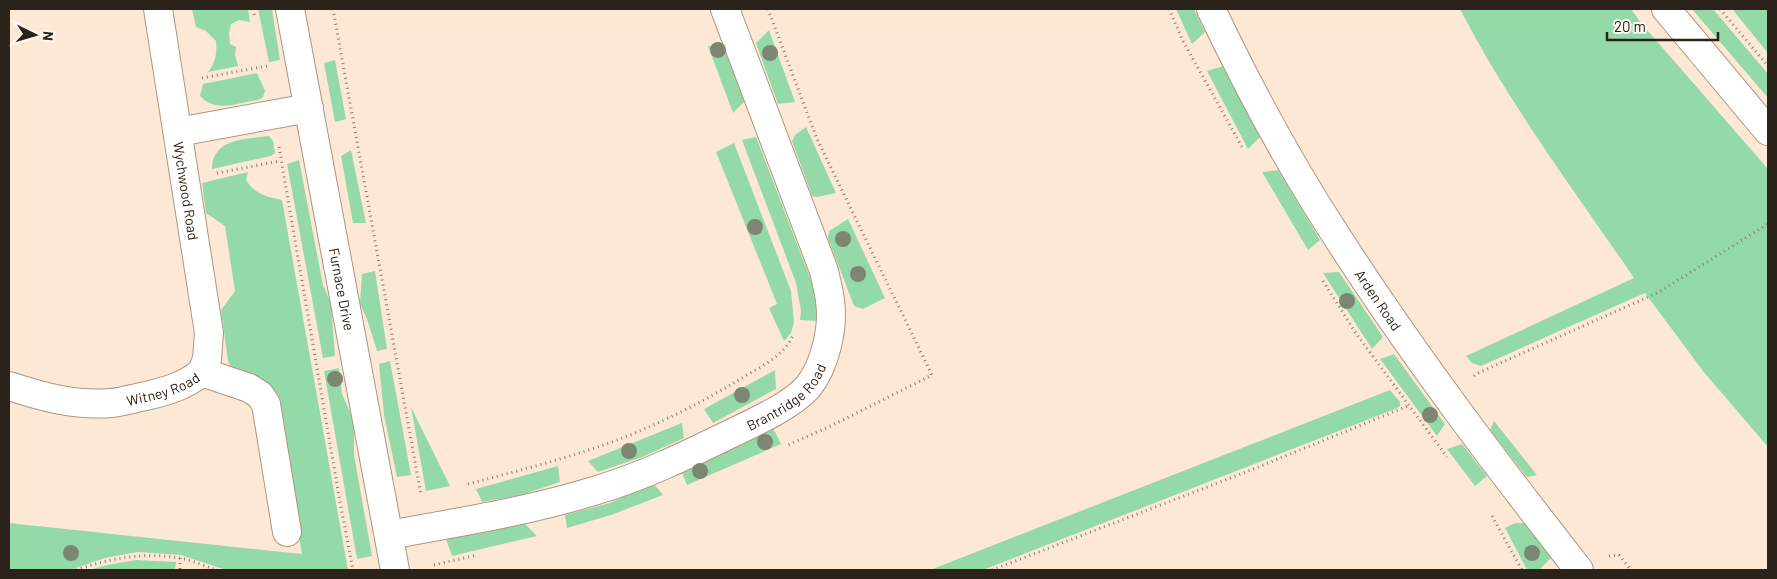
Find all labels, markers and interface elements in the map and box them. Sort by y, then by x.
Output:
north arrow [10,10,60,60]
scale bar [1607,10,1718,42]
text: 20 m [1614,17,1646,35]
text: N [40,31,57,42]
street label: Wychwood Road [170,140,203,241]
street label: Furnace Drive [326,246,358,332]
street label: Arden Road [1352,266,1405,333]
street label: Brantridge Road [744,361,829,433]
street label: Witney Road [125,368,203,409]

